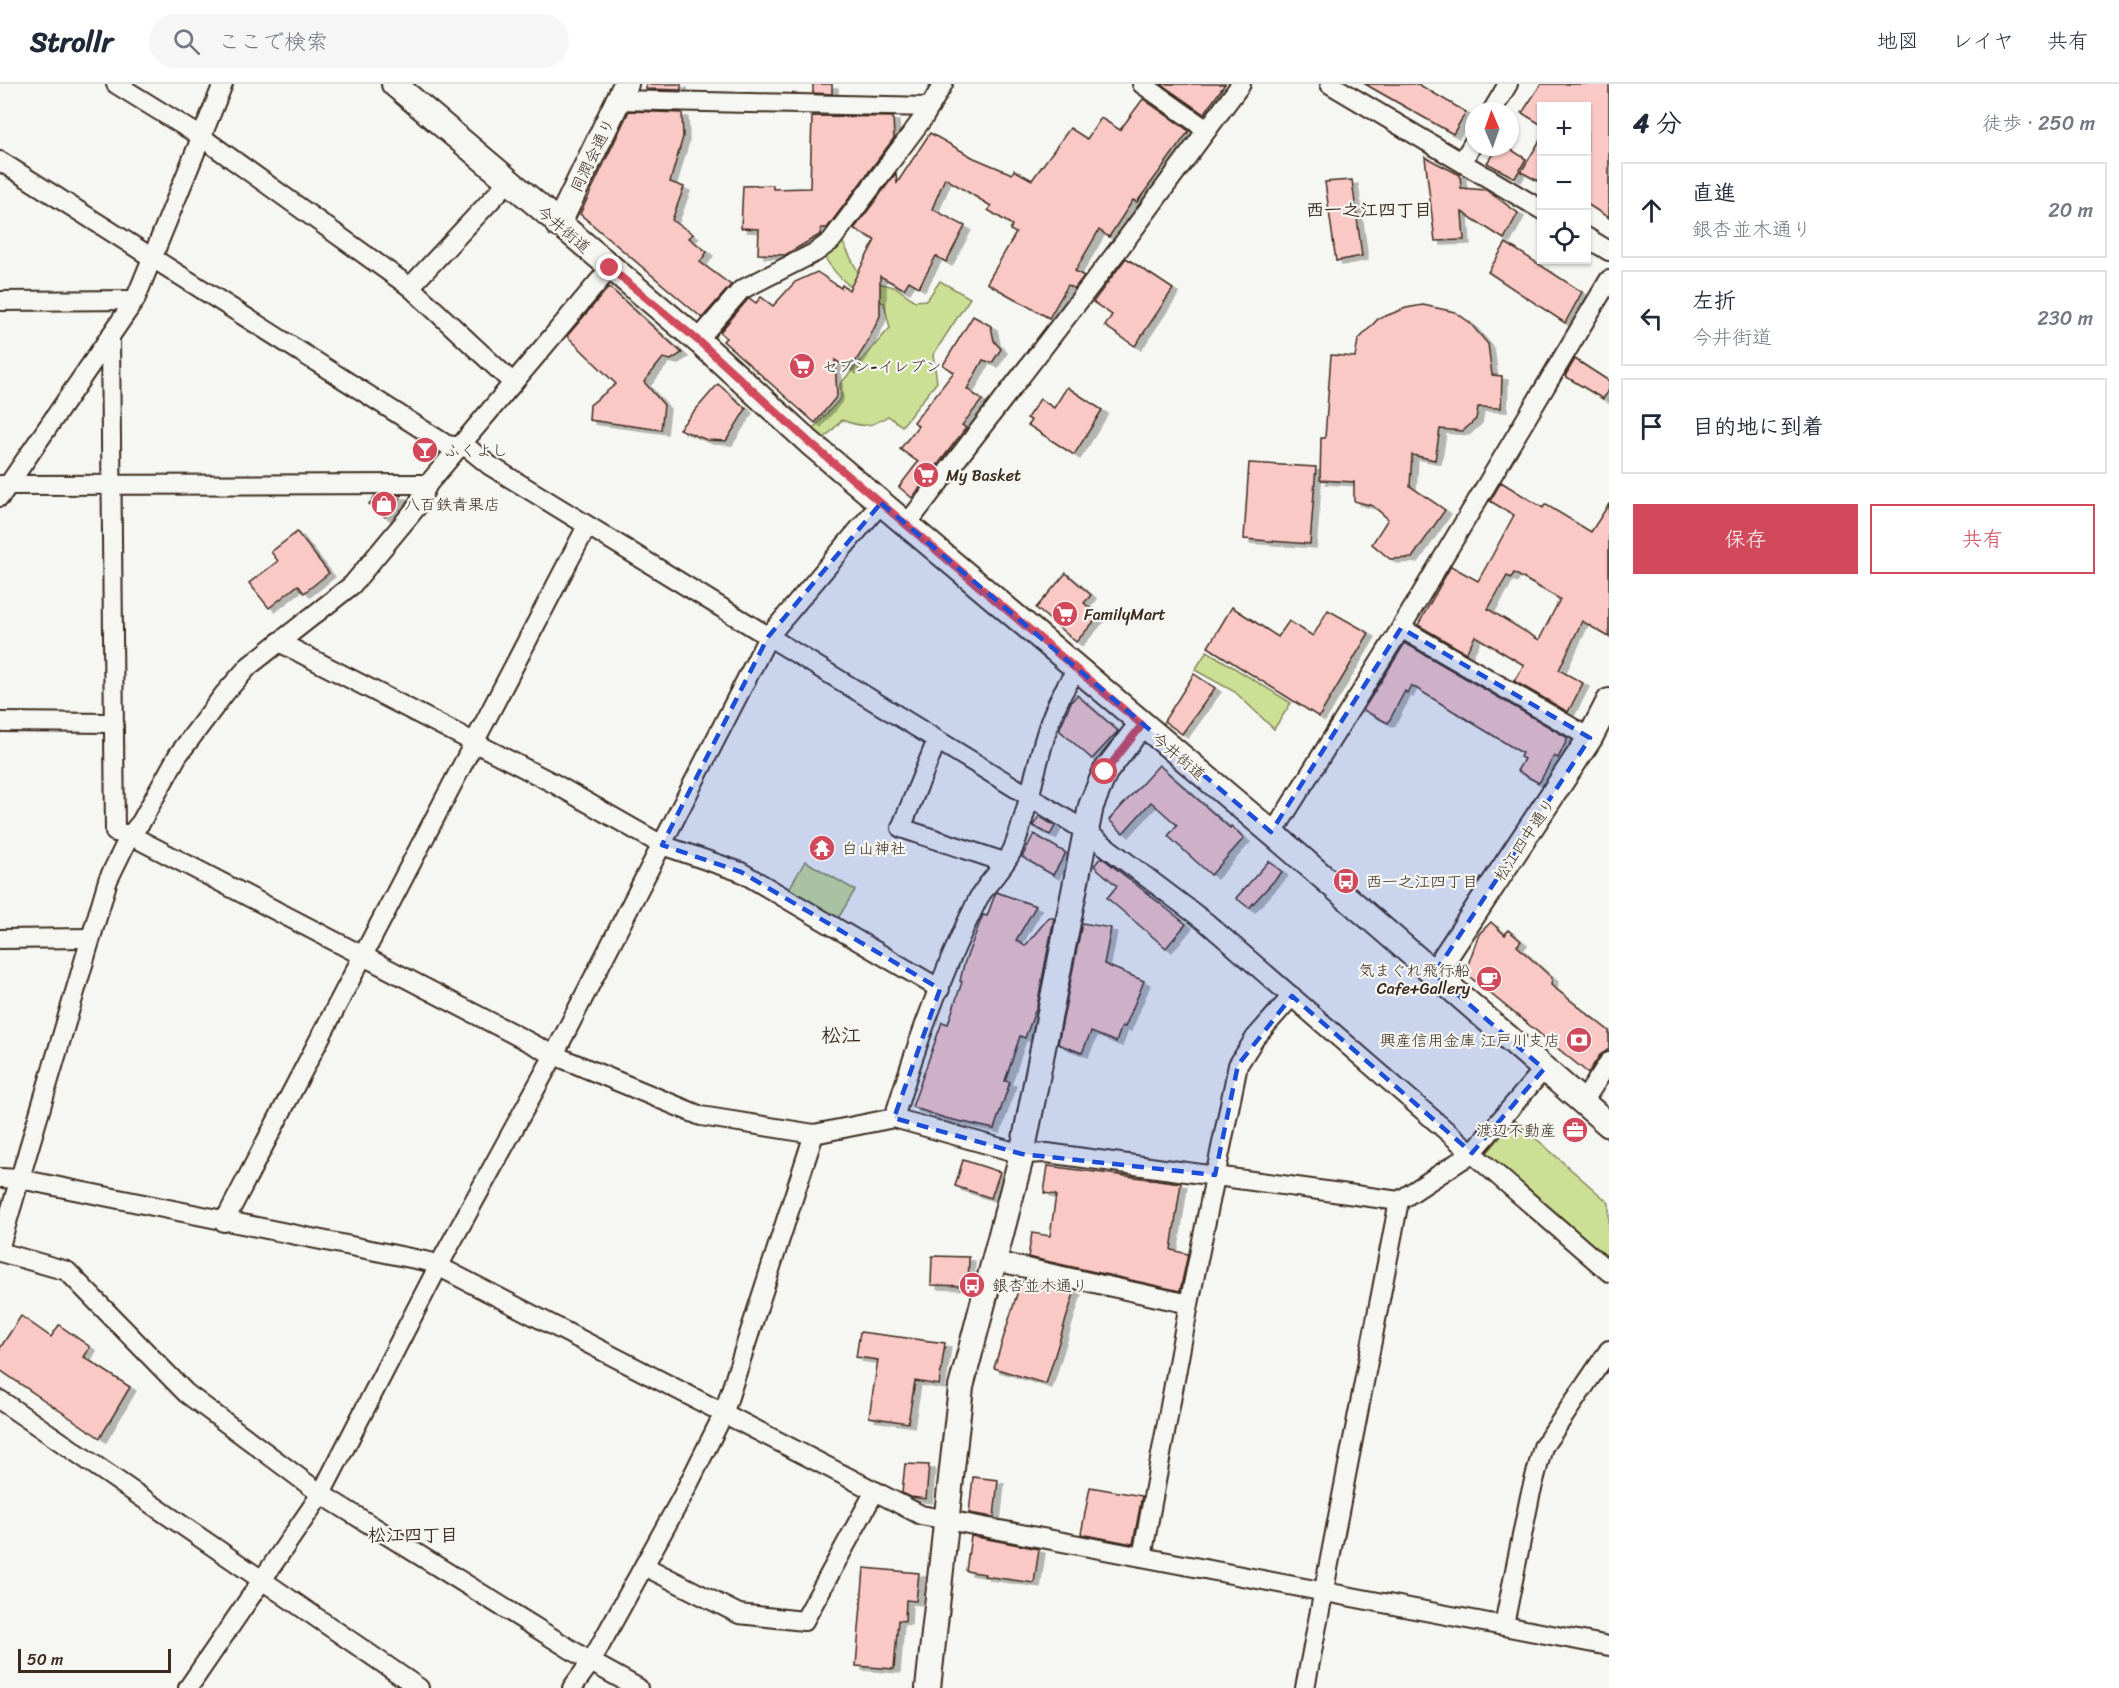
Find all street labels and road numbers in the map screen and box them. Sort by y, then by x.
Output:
street label: 同潤会通り [562,113,623,198]
street label: 今井街道 [530,198,598,261]
street label: 今井街道 [1145,725,1213,788]
street label: 松江四中通り [1486,791,1563,887]

